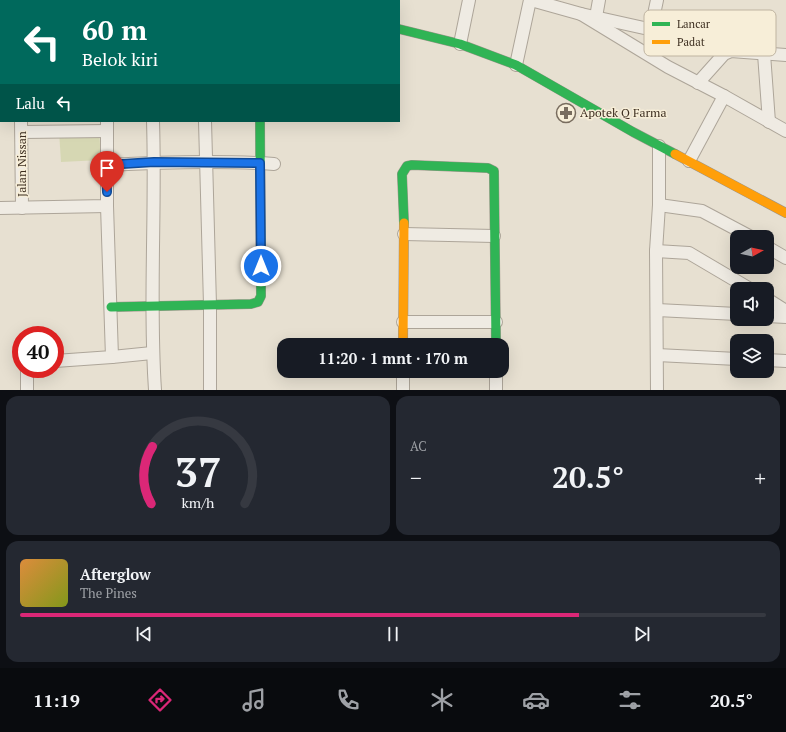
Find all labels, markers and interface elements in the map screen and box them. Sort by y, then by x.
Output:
legend [644,10,776,56]
text: 60 m [82,11,147,48]
icon: left [16,16,68,68]
text: Lancar [677,17,711,31]
text: Padat [677,35,705,49]
text: Belok kiri [82,47,158,71]
icon: left [53,92,75,114]
text: Lalu [16,93,45,113]
pharmacy icon: Apotek Q Farma [555,102,577,124]
place label: Apotek Q Farma [580,105,667,120]
street label: Jalan Nissan [14,131,29,197]
pin [90,151,124,192]
icon: arrive [96,157,118,179]
north arrow [730,230,774,274]
map controls [730,230,774,378]
position arrow [240,245,282,287]
button: sound [730,282,774,326]
speed limit sign: 40 [12,326,64,378]
button: layers [730,334,774,378]
text: 11:20 · 1 mnt · 170 m [318,348,468,368]
text: AC [410,437,427,455]
text: 37 [174,443,222,498]
text: 20.5° [552,457,624,497]
text: − [410,463,422,492]
text: + [754,463,766,492]
text: km/h [182,492,215,511]
text: Afterglow [80,564,151,584]
text: The Pines [80,584,137,602]
icon: previous [133,623,155,645]
icon: pause [382,623,404,645]
icon: next [631,623,653,645]
icon: directions [146,686,174,714]
icon: music [240,686,268,714]
icon: phone [334,686,362,714]
icon: climate [428,686,456,714]
icon: car [522,686,550,714]
icon: filters [616,686,644,714]
text: 11:19 [33,688,80,712]
text: 20.5° [710,688,753,712]

